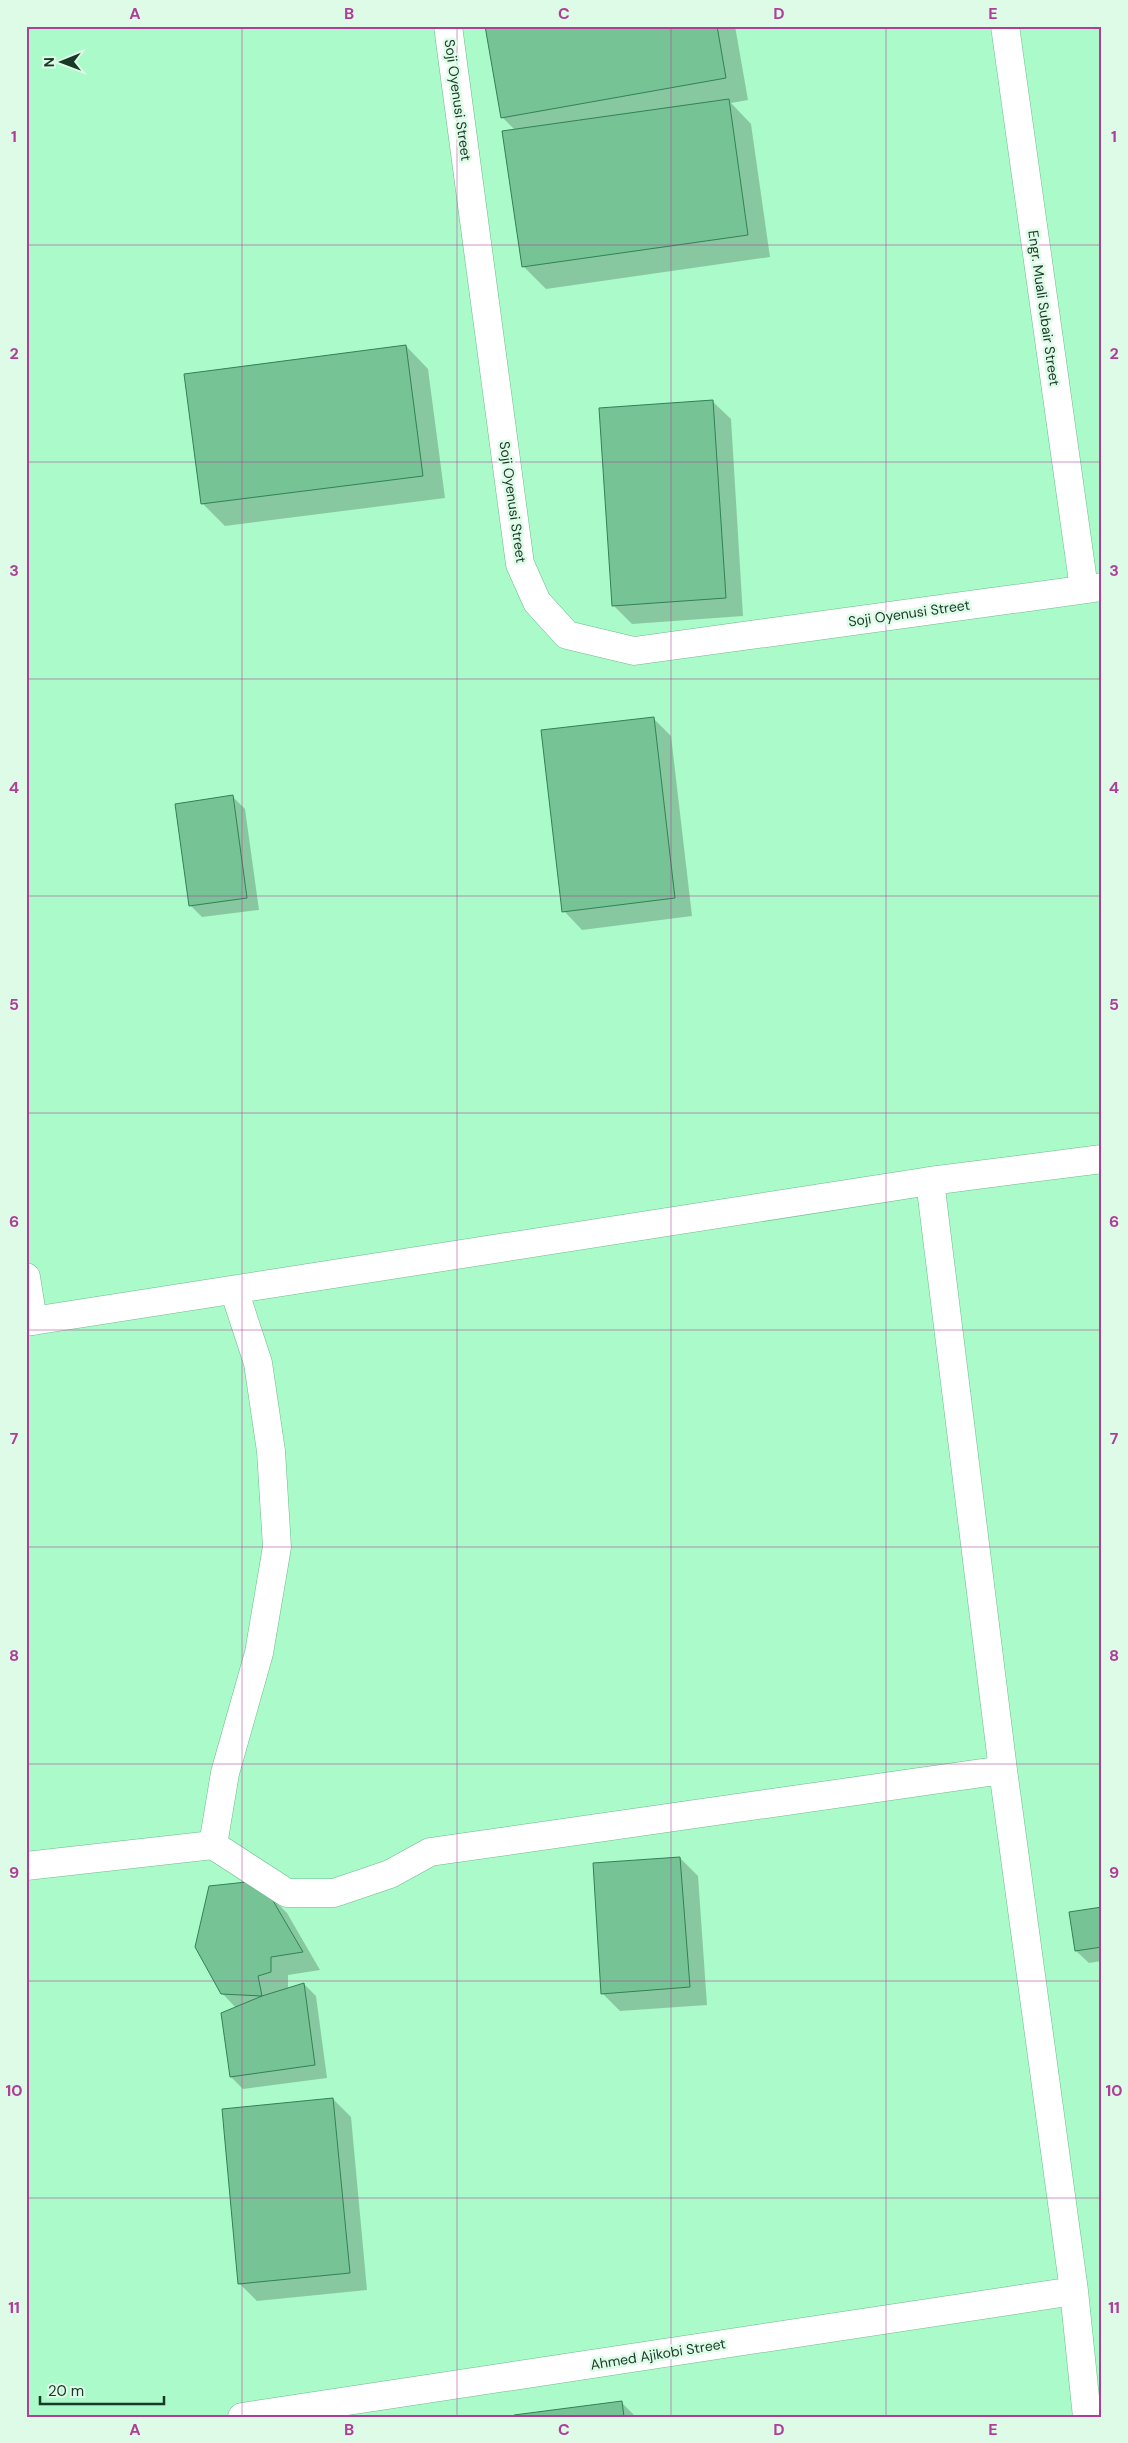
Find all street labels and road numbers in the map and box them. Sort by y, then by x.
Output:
street label: Soji Oyenusi Street [441,38,475,162]
street label: Engr. Muali Subair Street [1024,229,1064,387]
street label: Soji Oyenusi Street [496,440,530,564]
street label: Soji Oyenusi Street [847,596,971,630]
street label: Ahmed Ajikobi Street [589,2334,727,2374]

